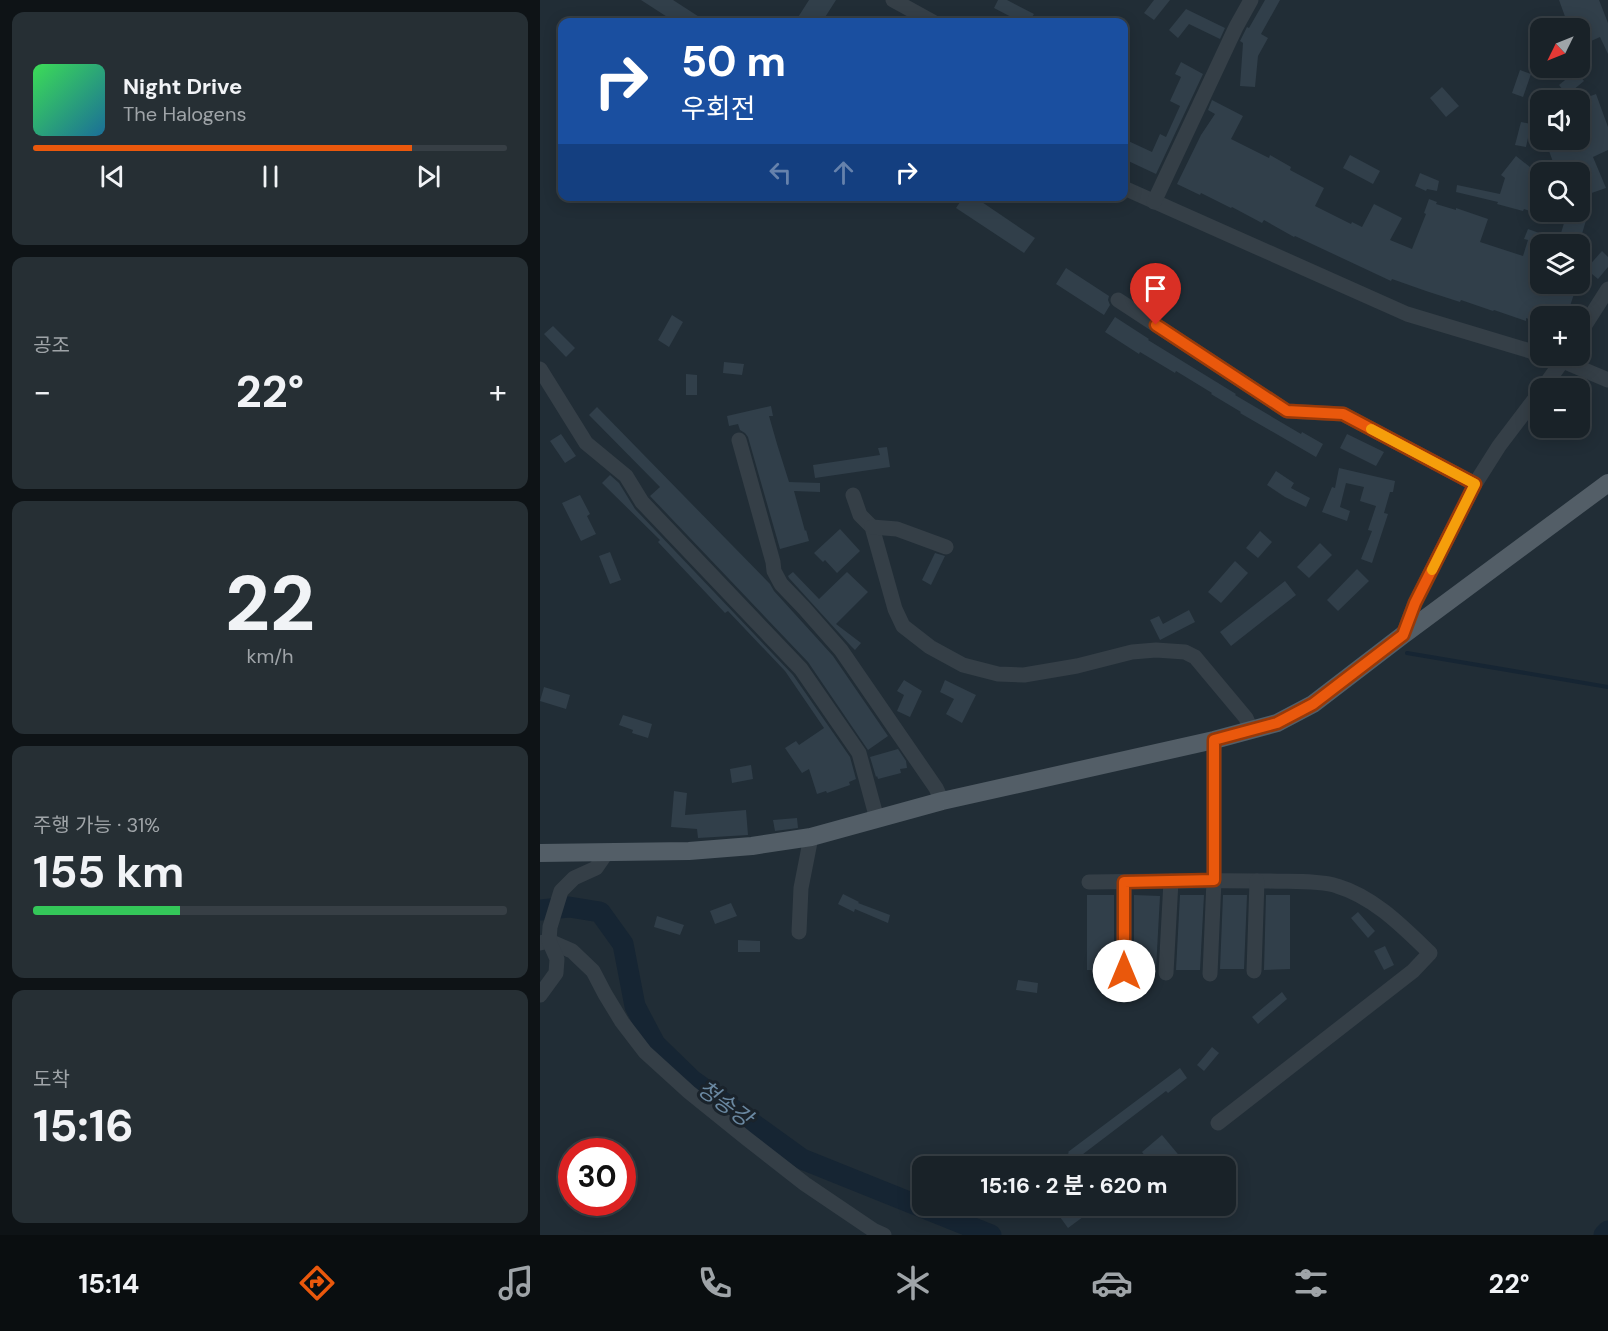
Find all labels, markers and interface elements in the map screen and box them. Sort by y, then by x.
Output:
north arrow [1530,18,1590,78]
map controls [1530,18,1590,438]
text: 50 m [681,34,786,89]
icon: right [582,42,660,120]
text: Night Drive [123,72,242,101]
button: sound [1530,90,1590,150]
text: 우회전 [681,91,756,126]
text: The Halogens [123,101,246,127]
icon: left [764,156,797,189]
icon: ahead [827,156,860,189]
icon: right [890,156,923,189]
icon: previous [96,160,129,193]
icon: pause [254,160,287,193]
icon: next [412,160,445,193]
button: search [1530,162,1590,222]
button: layers [1530,234,1590,294]
pin [1130,263,1181,325]
icon: arrive [1139,272,1172,305]
button: + [1530,306,1590,366]
text: 공조 [33,332,70,358]
text: 22° [236,362,304,421]
text: − [33,370,51,413]
text: + [489,370,507,413]
button: − [1530,378,1590,438]
text: 22 [225,553,315,654]
text: km/h [246,643,294,669]
text: 주행 가능 · 31% [33,812,160,838]
text: 155 km [33,842,184,901]
position arrow [1092,939,1156,1003]
text: 도착 [33,1066,70,1092]
water label: 청송강 [692,1074,760,1135]
text: 15:16 [33,1096,134,1155]
speed limit sign: 30 [558,1138,636,1216]
text: 15:16 · 2 분 · 620 m [981,1171,1167,1200]
icon: directions [296,1262,338,1304]
icon: music [495,1262,537,1304]
icon: phone [694,1262,736,1304]
icon: climate [892,1262,934,1304]
icon: car [1091,1262,1133,1304]
icon: filters [1290,1262,1332,1304]
text: 15:14 [78,1266,139,1301]
text: 22° [1489,1266,1530,1301]

